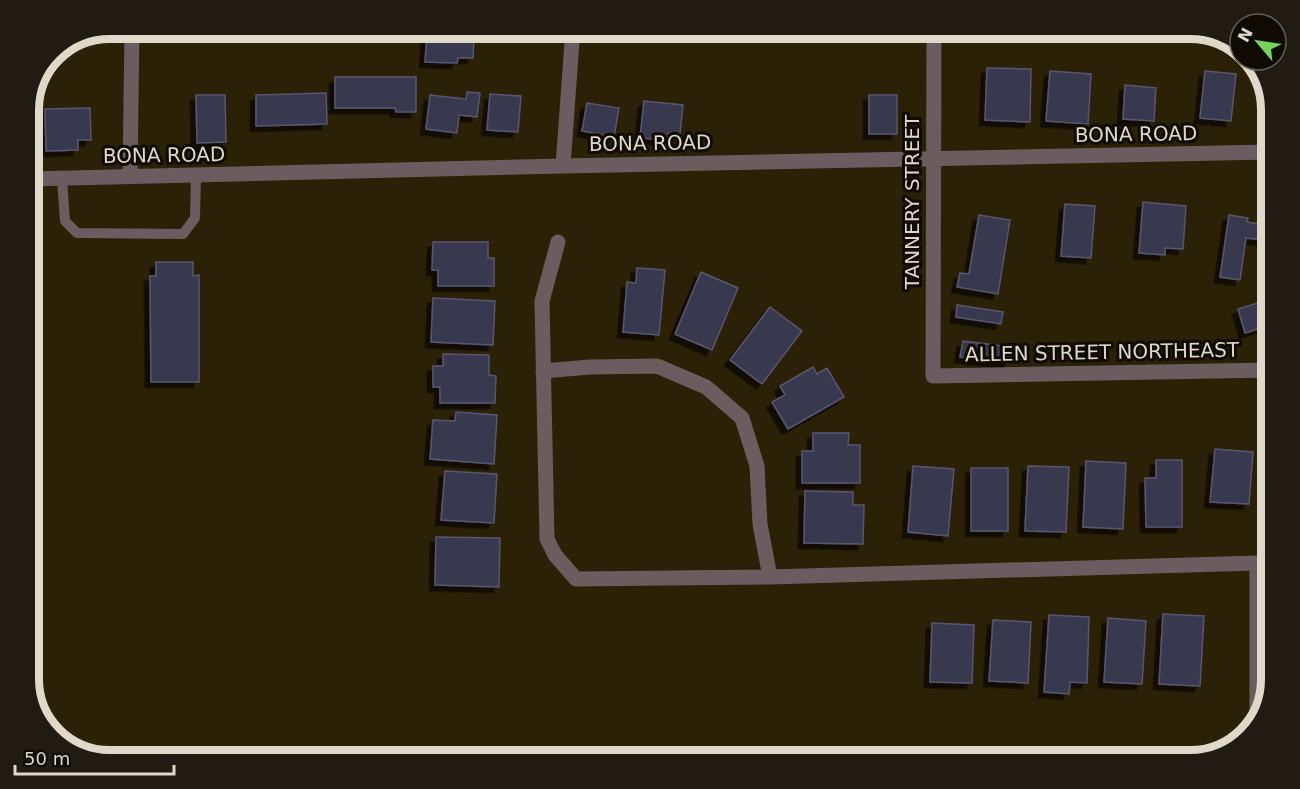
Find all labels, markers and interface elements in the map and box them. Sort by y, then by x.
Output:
north arrow [1228,12,1288,72]
text: N [1234,25,1257,45]
street label: TANNERY STREET [900,114,924,290]
street label: BONA ROAD [1075,121,1197,147]
street label: BONA ROAD [589,130,711,156]
street label: BONA ROAD [103,142,225,168]
street label: ALLEN STREET NORTHEAST [965,338,1240,366]
scale bar [15,738,174,776]
text: 50 m [24,748,70,769]

